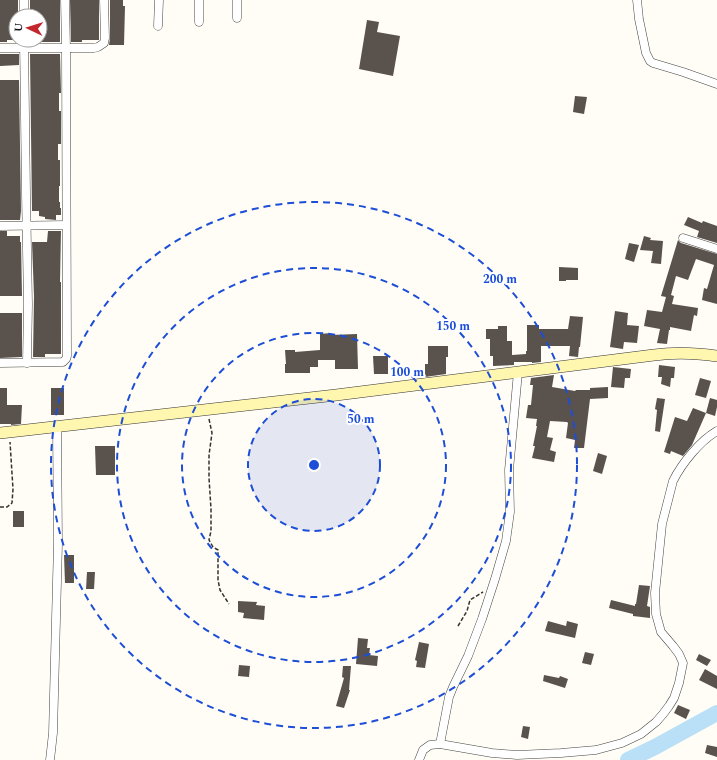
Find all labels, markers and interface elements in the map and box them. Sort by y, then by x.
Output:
north arrow [8,8,48,48]
text: U [10,22,27,33]
text: 200 m [483,270,517,289]
text: 150 m [436,317,470,336]
text: 100 m [390,363,424,382]
text: 50 m [347,410,375,429]
centre of rings [307,458,321,472]

